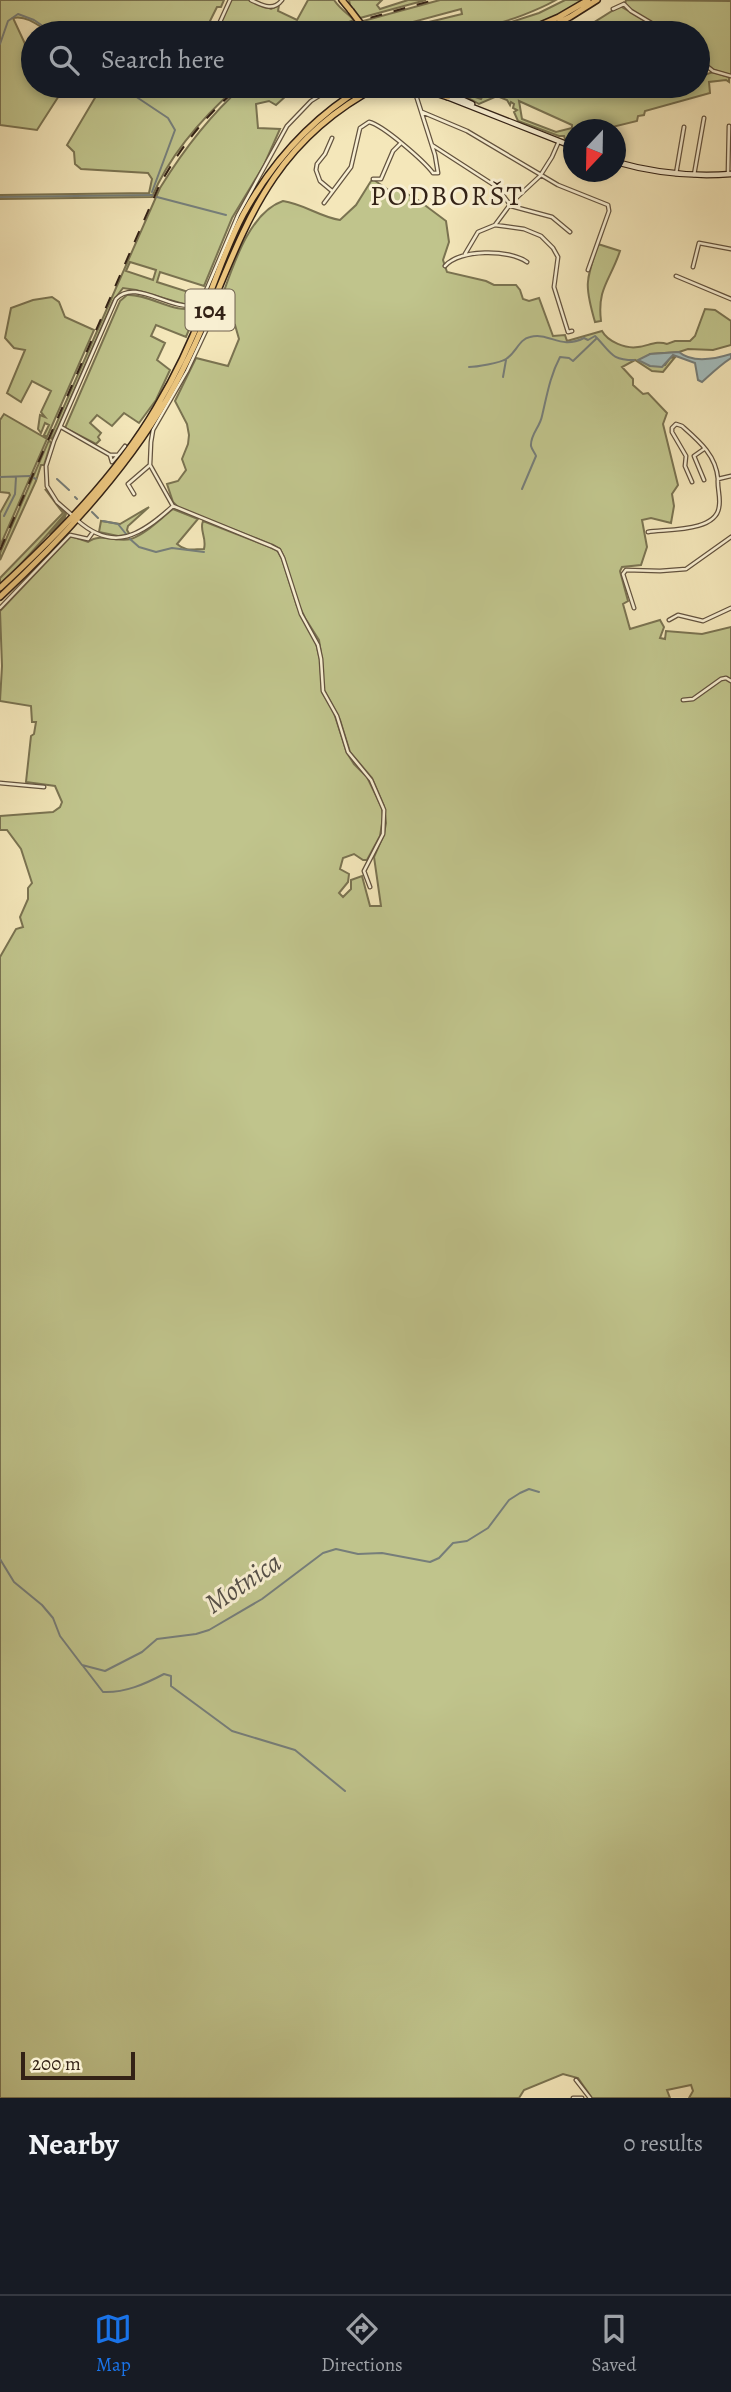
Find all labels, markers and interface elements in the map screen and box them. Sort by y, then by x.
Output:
search box [21,21,710,98]
icon: search [45,41,83,79]
text: Search here [101,42,225,77]
north arrow [563,119,626,182]
district label: PODBORŠT [370,177,524,215]
road number: 104 [186,290,234,330]
water label: Motnica [197,1543,289,1623]
scale bar [21,2049,135,2081]
text: 200 m [32,2051,81,2077]
text: Nearby [28,2124,119,2164]
text: 0 results [623,2128,703,2159]
tab: Map [94,2310,132,2378]
tab: Directions [321,2310,403,2378]
tab: Saved [592,2310,637,2378]

